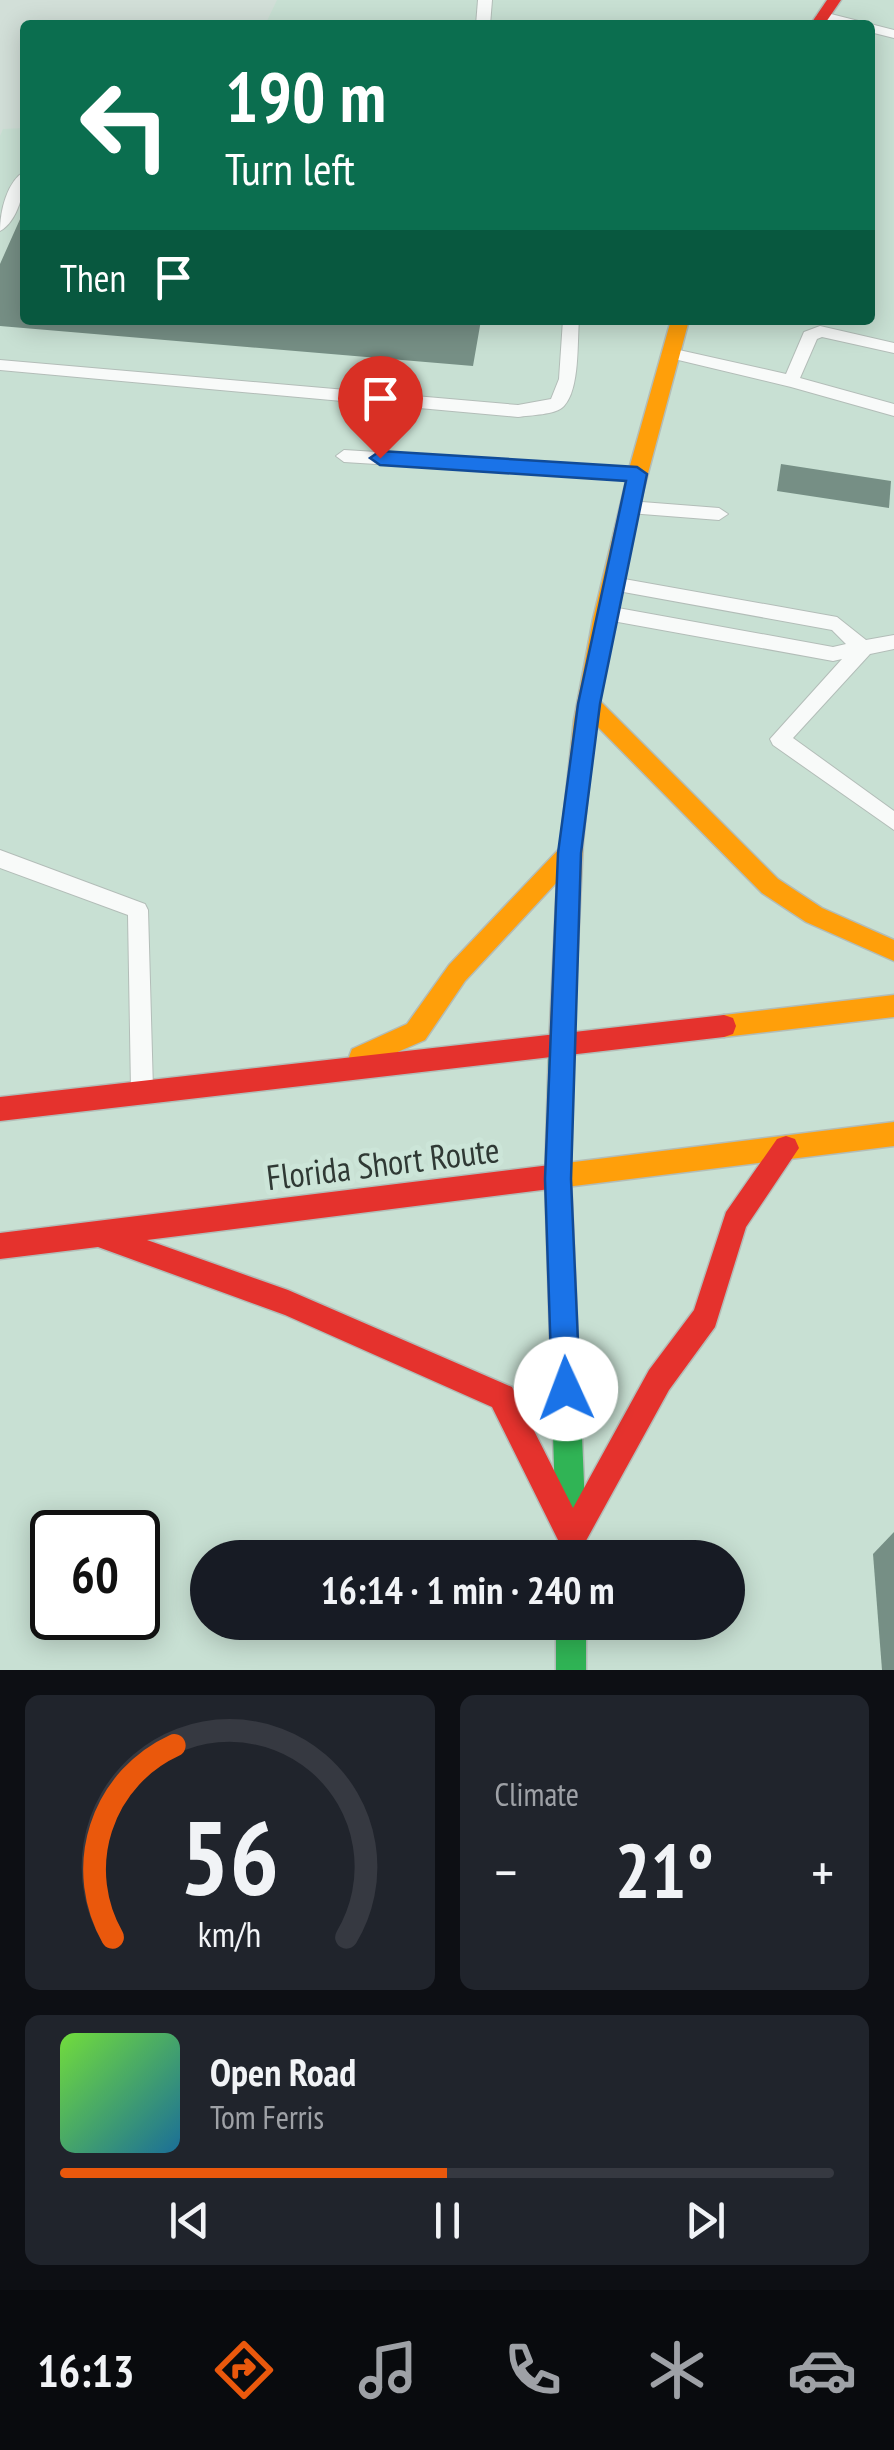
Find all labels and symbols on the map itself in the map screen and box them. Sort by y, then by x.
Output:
pin [338,356,423,459]
street label: Florida Short Route [264,1126,502,1200]
position arrow [514,1337,618,1441]
speed limit sign: 60 [30,1510,160,1640]

